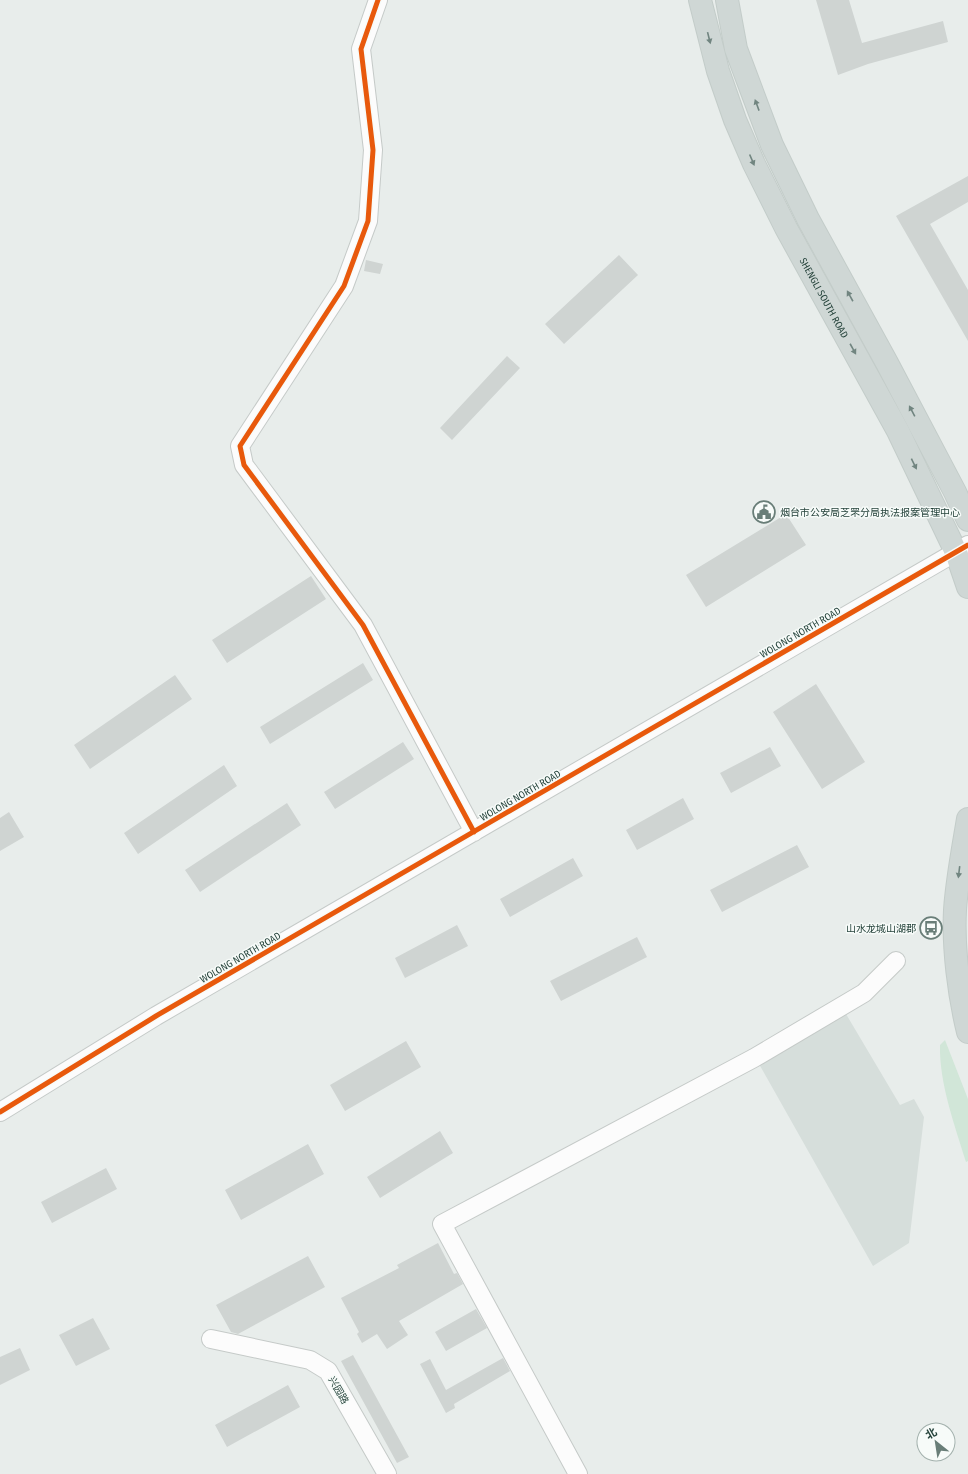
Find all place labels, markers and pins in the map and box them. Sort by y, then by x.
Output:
public building icon: 烟台市公安局芝罘分局执法报案管理中心 [751,499,777,525]
place label: 烟台市公安局芝罘分局执法报案管理中心 [780,507,960,519]
bus stop icon: 山水龙城山湖郡 [918,915,944,941]
place label: 山水龙城山湖郡 [846,923,916,935]

